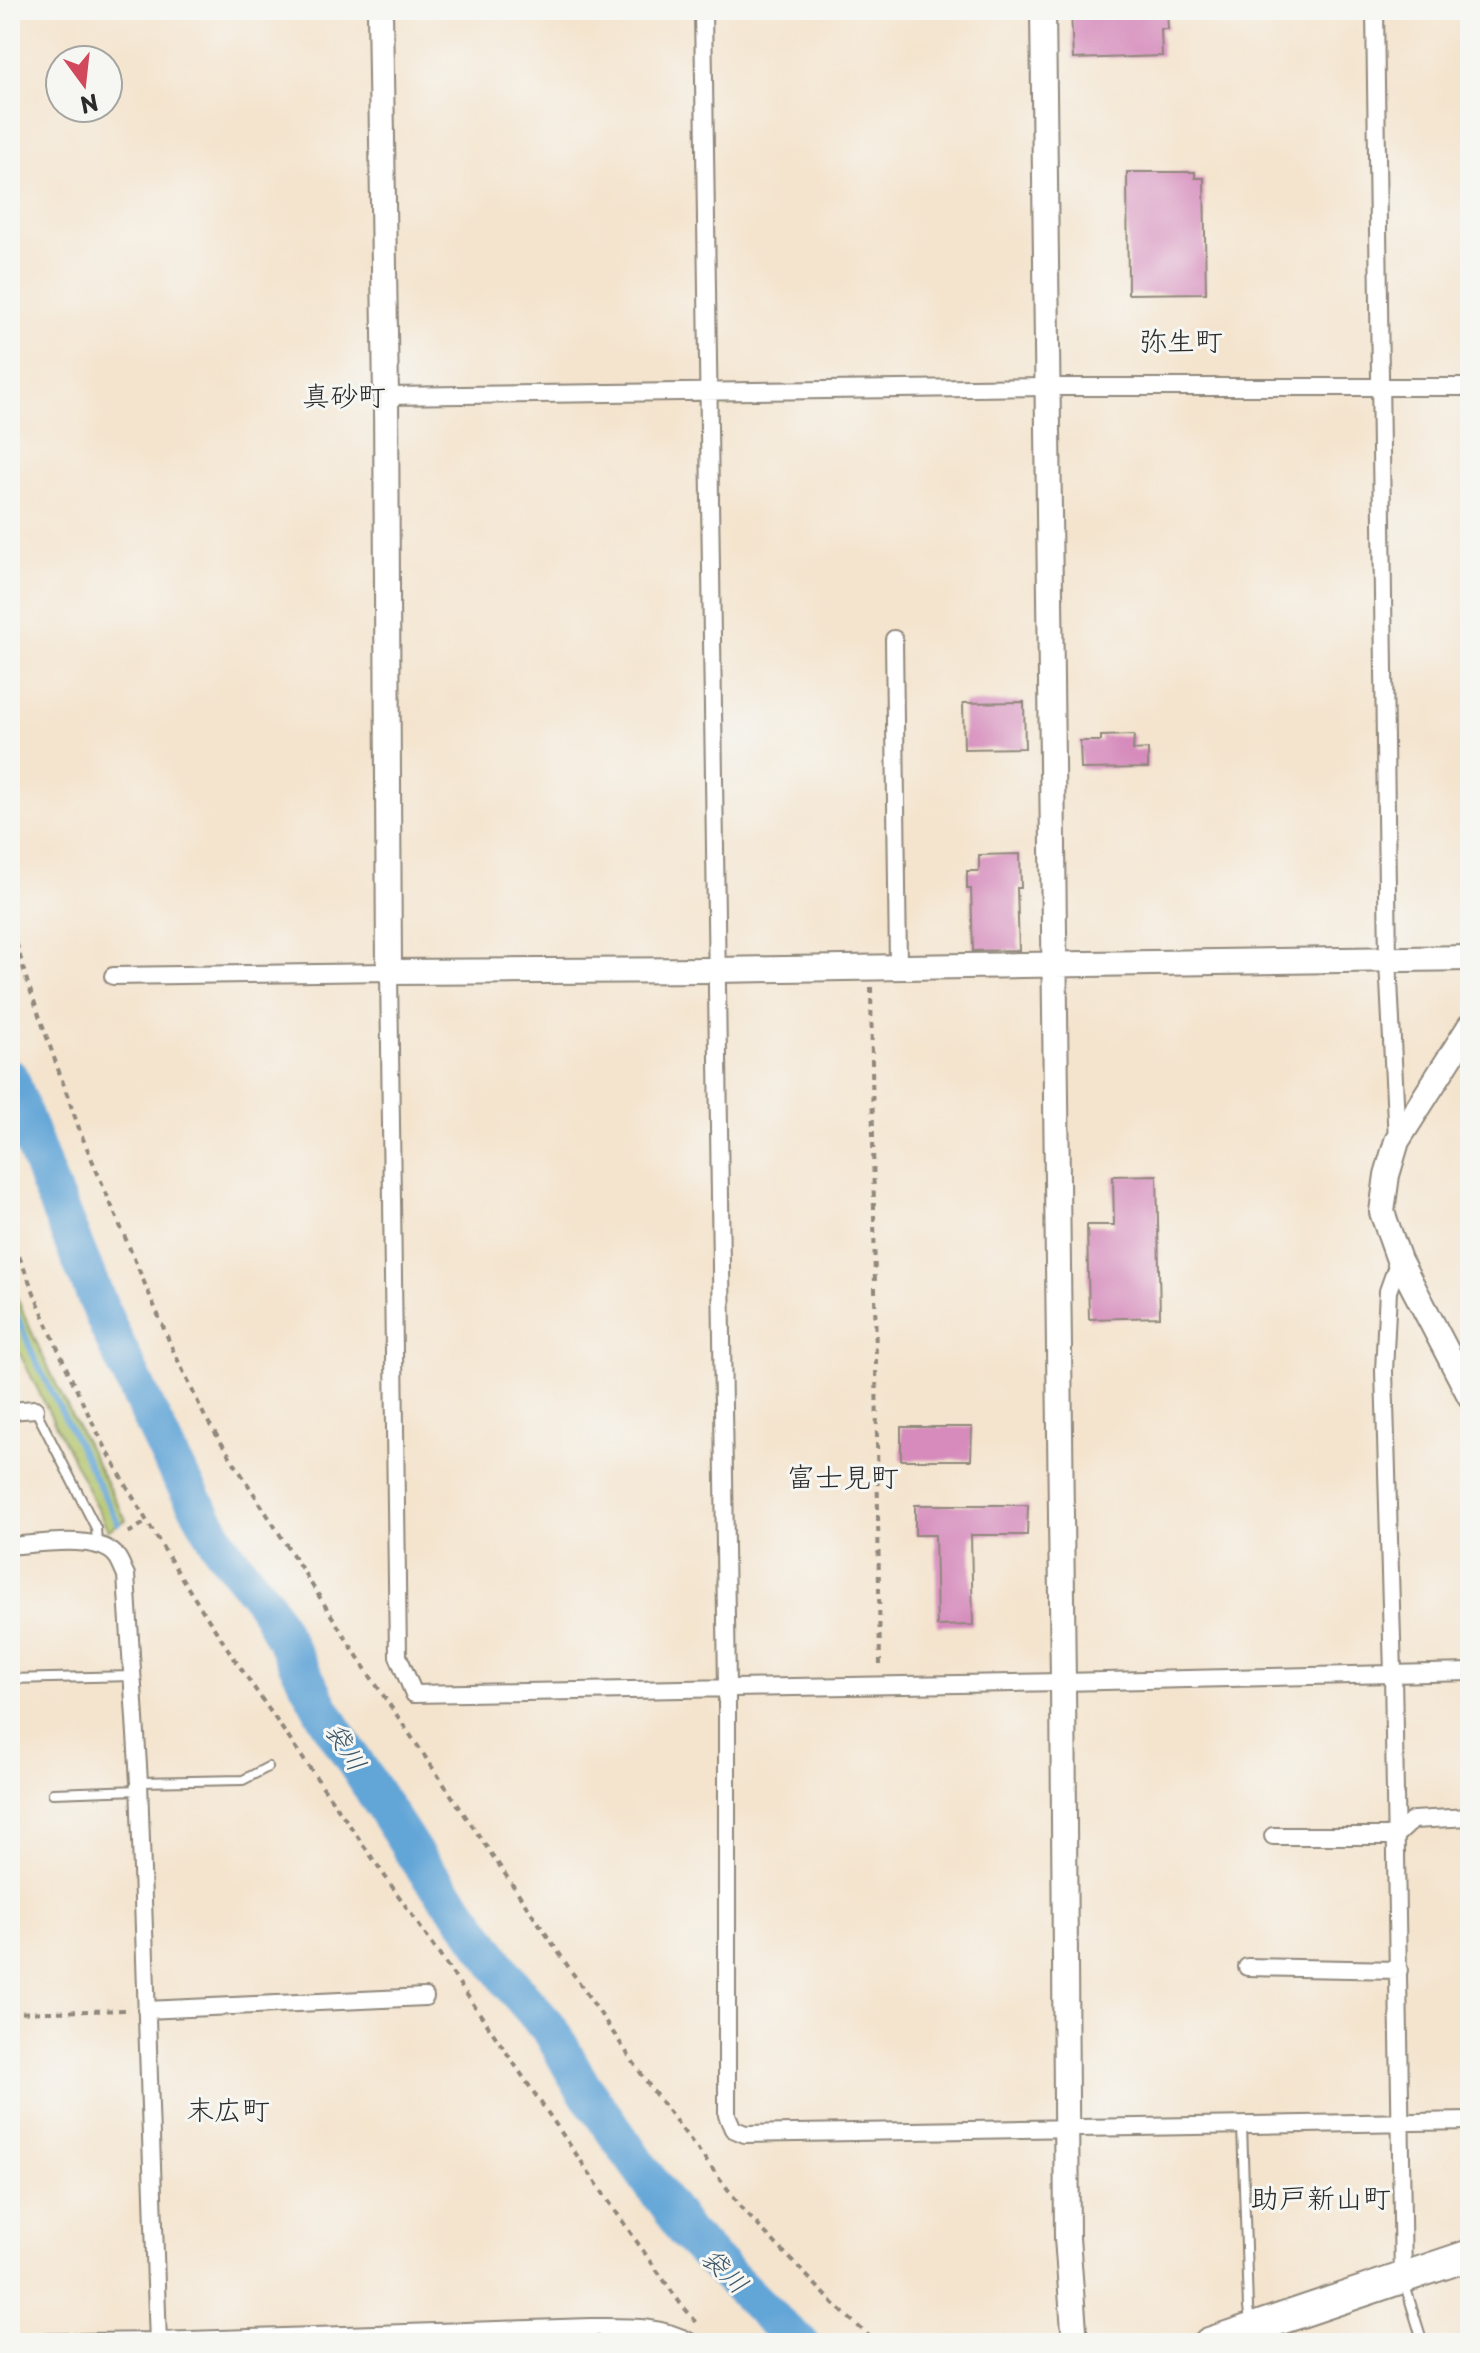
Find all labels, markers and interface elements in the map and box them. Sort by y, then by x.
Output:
north arrow [44,44,124,124]
text: N [77,87,102,123]
district label: 弥生町 [1139,318,1223,361]
district label: 真砂町 [302,373,386,416]
district label: 富士見町 [787,1454,899,1497]
water label: 袋川 [317,1714,378,1779]
district label: 末広町 [186,2087,270,2130]
district label: 助戸新山町 [1251,2175,1391,2218]
water label: 袋川 [694,2238,758,2302]

